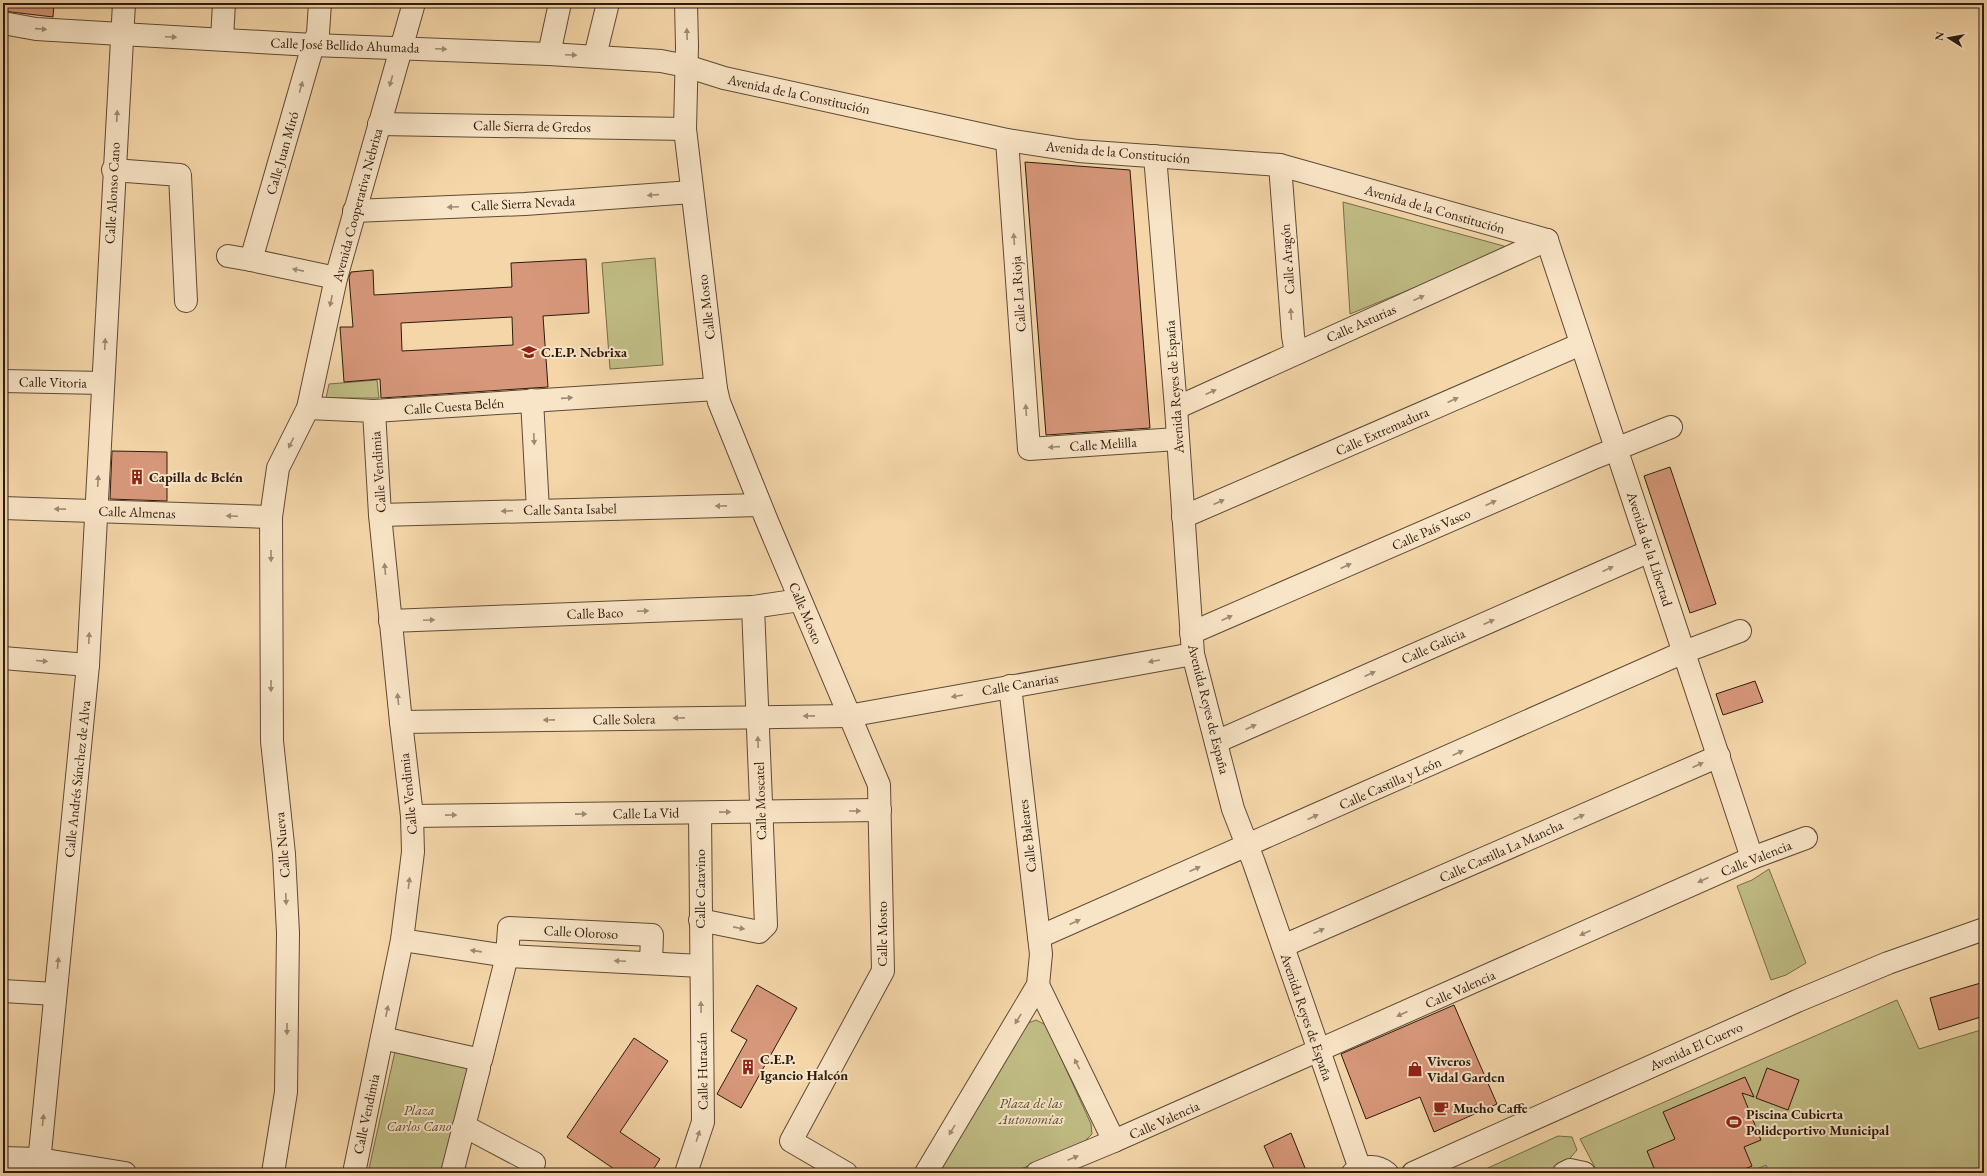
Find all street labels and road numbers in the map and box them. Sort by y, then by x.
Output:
street label: Calle José Bellido Ahumada [270,33,420,57]
street label: Avenida de la Constitución [725,70,872,118]
street label: Calle Juan Miró [261,109,303,197]
street label: Calle Sierra de Gredos [473,116,591,136]
street label: Avenida Cooperativa Nebrixa [328,126,386,285]
street label: Avenida de la Constitución [1044,137,1192,167]
street label: Calle Alonso Cano [100,142,124,244]
street label: Avenida de la Constitución [1362,180,1508,238]
street label: Calle Sierra Nevada [470,191,576,215]
street label: Calle Aragón [1276,222,1298,295]
street label: Calle La Rioja [1006,255,1030,333]
street label: Calle Mosto [693,273,719,341]
street label: Calle Asturias [1323,299,1399,346]
street label: Avenida Reyes de España [1160,319,1188,455]
street label: Calle Vitoria [19,372,88,392]
street label: Calle Cuesta Belén [403,393,505,418]
street label: Calle Extremadura [1333,402,1432,460]
street label: Calle Vendimia [366,430,390,513]
street label: Calle Melilla [1069,433,1138,455]
street label: Avenida de la Libertad [1623,489,1677,609]
street label: Calle Santa Isabel [523,499,618,519]
street label: Calle Almenas [98,502,176,522]
street label: Calle País Vasco [1389,504,1473,554]
street label: Calle Mosto [785,579,827,647]
street label: Calle Baco [566,603,624,623]
street label: Calle Galicia [1398,624,1468,668]
street label: Avenida Reyes de España [1184,641,1234,776]
street label: Calle Canarias [980,668,1060,700]
street label: Calle Andrés Sánchez de Alva [60,699,94,858]
street label: Calle Solera [592,709,656,729]
street label: Calle Vendimia [395,752,421,836]
street label: Calle Castilla y León [1336,752,1445,814]
street label: Calle Moscatel [750,761,770,841]
street label: Calle Baleares [1014,798,1040,874]
street label: Calle La Vid [612,803,680,823]
street label: Calle Nueva [270,811,294,879]
street label: Calle Castilla La Mancha [1436,815,1566,886]
street label: Calle Valencia [1718,835,1795,880]
street label: Calle Catavino [691,849,709,929]
street label: Calle Mosto [873,901,891,967]
street label: Calle Oloroso [543,921,619,943]
street label: Avenida Reyes de España [1276,950,1337,1083]
street label: Calle Valencia [1422,965,1498,1012]
street label: Avenida El Cuervo [1646,1017,1746,1075]
street label: Calle Huracán [692,1031,712,1110]
street label: Calle Vendimia [349,1072,383,1156]
street label: Calle Valencia [1126,1096,1202,1143]

